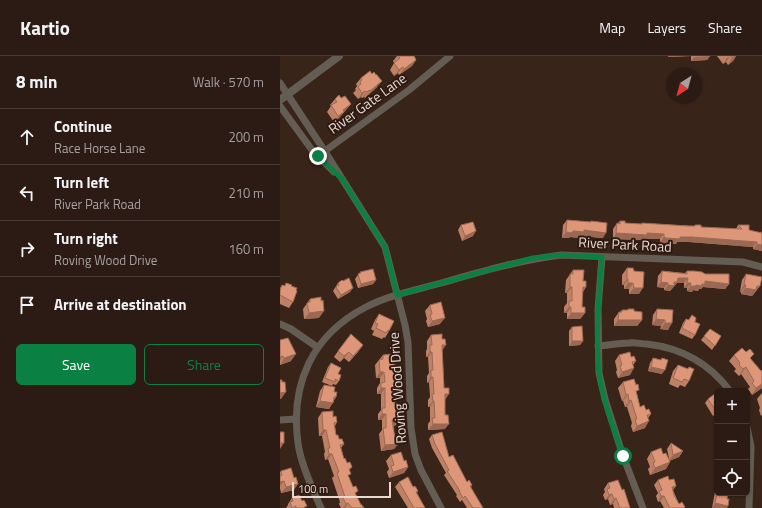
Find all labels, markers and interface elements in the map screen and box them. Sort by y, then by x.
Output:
text: Kartio [20,13,70,42]
text: Map [599,17,625,38]
text: Layers [647,17,686,38]
text: Share [708,17,742,38]
street label: River Gate Lane [323,67,411,139]
north arrow [666,68,702,104]
text: 8 min [16,69,57,95]
text: Walk · 570 m [193,72,264,92]
text: Continue [54,115,112,138]
icon: ahead [16,126,38,148]
text: 200 m [228,127,264,147]
text: Race Horse Lane [54,138,145,158]
route end [309,147,327,165]
text: Turn left [54,171,109,194]
icon: left [16,182,38,204]
text: 210 m [228,183,264,203]
text: River Park Road [54,194,141,214]
text: Turn right [54,227,118,250]
street label: River Park Road [578,231,672,257]
icon: right [16,238,38,260]
text: 160 m [228,239,264,259]
text: Roving Wood Drive [54,250,157,270]
text: Arrive at destination [54,293,187,316]
icon: arrive [16,294,38,316]
street label: Roving Wood Drive [383,332,411,444]
button: Save [16,344,136,385]
button: Share [144,344,264,385]
map controls [714,388,750,496]
button: + [714,388,750,424]
button: − [714,424,750,460]
route start [614,447,632,465]
button: locate [714,460,750,496]
scale bar [292,480,391,499]
text: 100 m [298,481,328,497]

